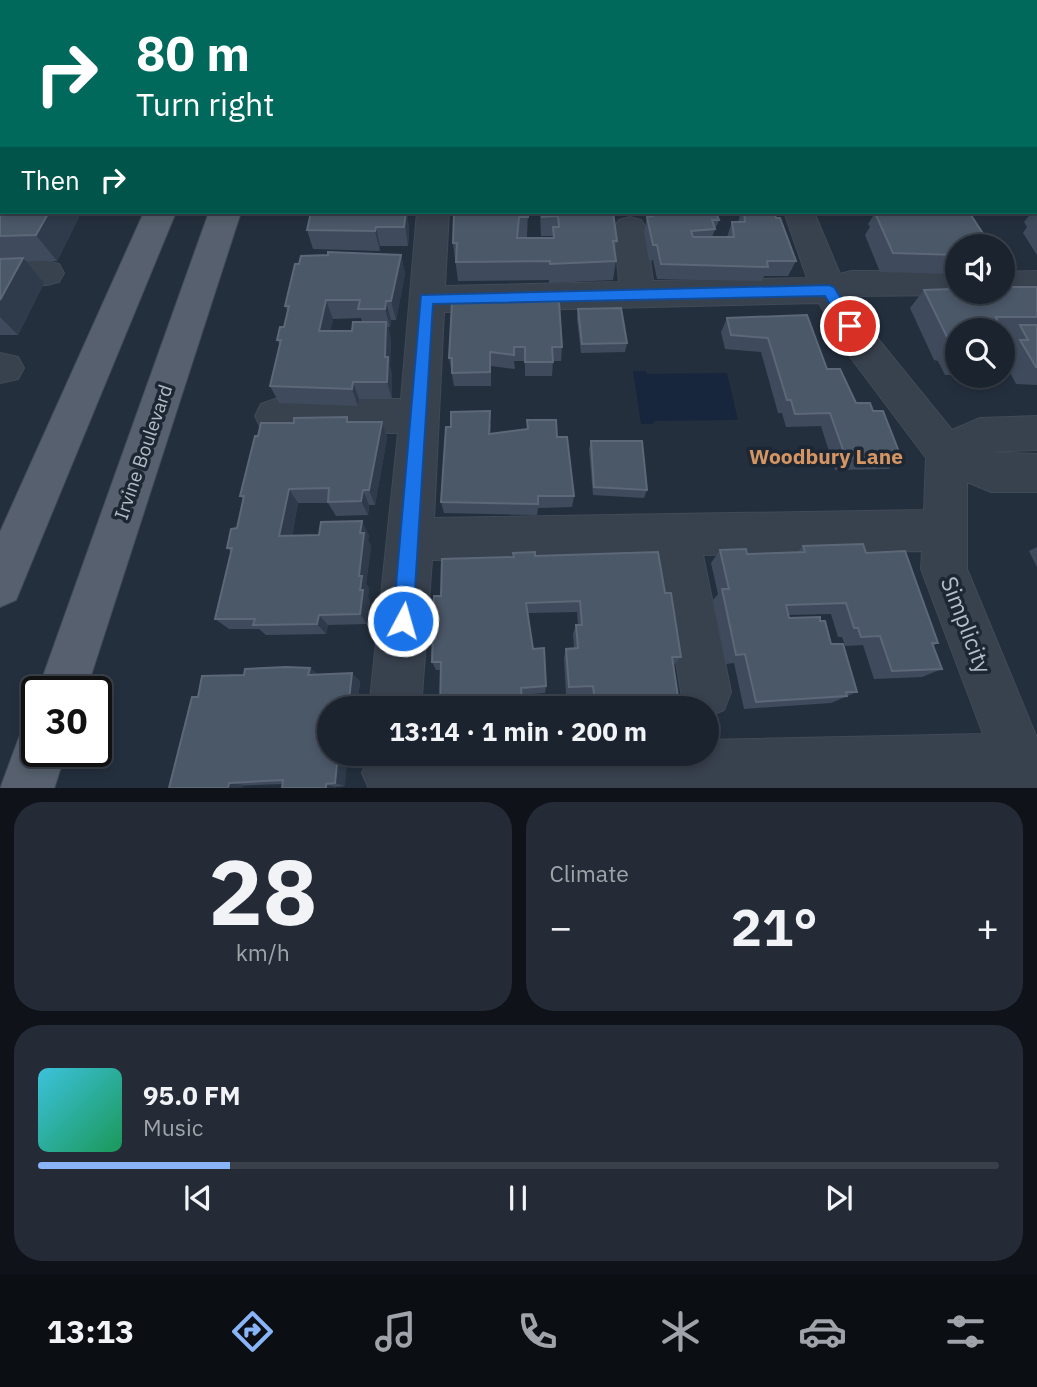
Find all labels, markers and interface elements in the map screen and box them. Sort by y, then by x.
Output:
text: 80 m [136,21,250,84]
icon: right [21,28,112,119]
text: Turn right [136,83,274,125]
icon: right [94,161,132,199]
text: Then [21,163,80,197]
map controls [945,234,1015,388]
button: sound [945,234,1015,304]
pin [820,296,880,356]
icon: arrive [831,307,869,345]
button: search [945,318,1015,388]
street label: Irvine Boulevard [109,381,177,523]
district label: Woodbury Lane [749,442,903,470]
street label: Simplicity [935,572,999,678]
position arrow [366,584,440,658]
speed limit sign: 30 [21,676,112,767]
text: 13:14 · 1 min · 200 m [389,714,647,748]
text: 28 [208,832,317,950]
text: Climate [550,858,629,888]
text: 21° [731,893,818,960]
text: − [550,902,572,951]
text: + [976,902,999,951]
text: km/h [236,937,290,967]
text: 95.0 FM [143,1078,241,1112]
text: Music [143,1112,203,1142]
icon: previous [179,1179,217,1217]
icon: pause [499,1179,537,1217]
icon: next [820,1179,858,1217]
icon: directions [228,1307,277,1356]
icon: music [371,1307,420,1356]
icon: phone [513,1307,562,1356]
icon: climate [656,1307,705,1356]
icon: car [798,1307,847,1356]
icon: filters [941,1307,990,1356]
text: 13:13 [47,1310,134,1352]

